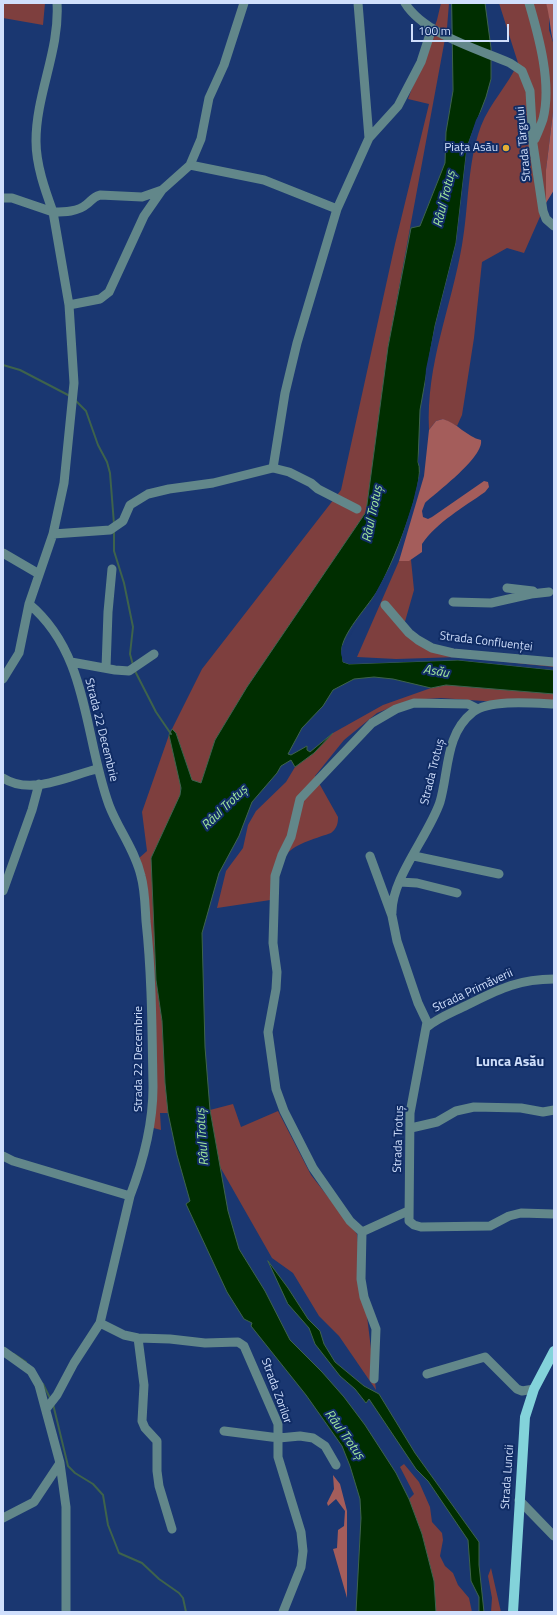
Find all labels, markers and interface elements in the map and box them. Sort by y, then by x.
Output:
scale bar [413,16,511,42]
text: 100 m [418,21,451,40]
street label: Strada Târgului [514,106,534,182]
place label: Piața Asău [444,141,498,155]
marker: Piața Asău [501,143,511,153]
water label: Râul Trotuș [430,169,460,229]
water label: Râul Trotuș [359,484,387,544]
street label: Strada Confluenței [439,629,533,655]
water label: Asău [422,662,450,682]
street label: Strada 22 Decembrie [81,677,121,783]
street label: Strada Trotuș [418,737,448,807]
water label: Râul Trotuș [199,782,251,834]
street label: Strada Primăverii [431,966,515,1016]
street label: Strada 22 Decembrie [132,1006,146,1112]
district label: Lunca Asău [476,1055,544,1071]
street label: Strada Trotuș [391,1105,407,1173]
water label: Râul Trotuș [193,1108,213,1166]
street label: Strada Zorilor [258,1356,294,1426]
water label: Râul Trotuș [321,1407,367,1463]
street label: Strada Luncii [499,1444,517,1510]

